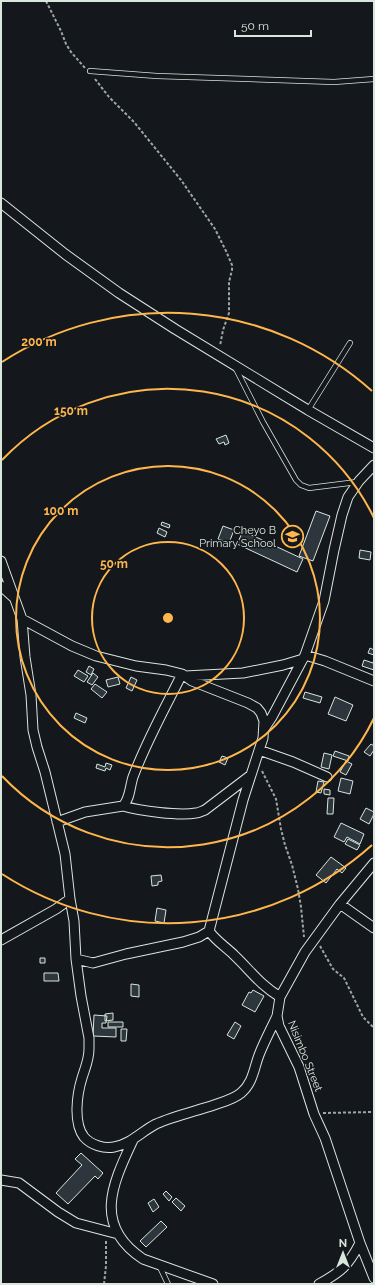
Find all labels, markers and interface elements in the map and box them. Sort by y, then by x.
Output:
scale bar [235,12,311,38]
text: 50 m [241,19,269,33]
text: 200 m [21,335,57,349]
text: 150 m [54,404,88,418]
text: 100 m [44,504,78,518]
school or university icon: Cheyo B Primary School [279,523,305,549]
place label: Cheyo B Primary School [199,524,276,550]
text: 50 m [100,557,128,571]
centre of rings [161,611,175,625]
street label: Nisimbo Street [285,1019,325,1094]
north arrow [323,1233,363,1273]
text: N [339,1237,347,1250]

